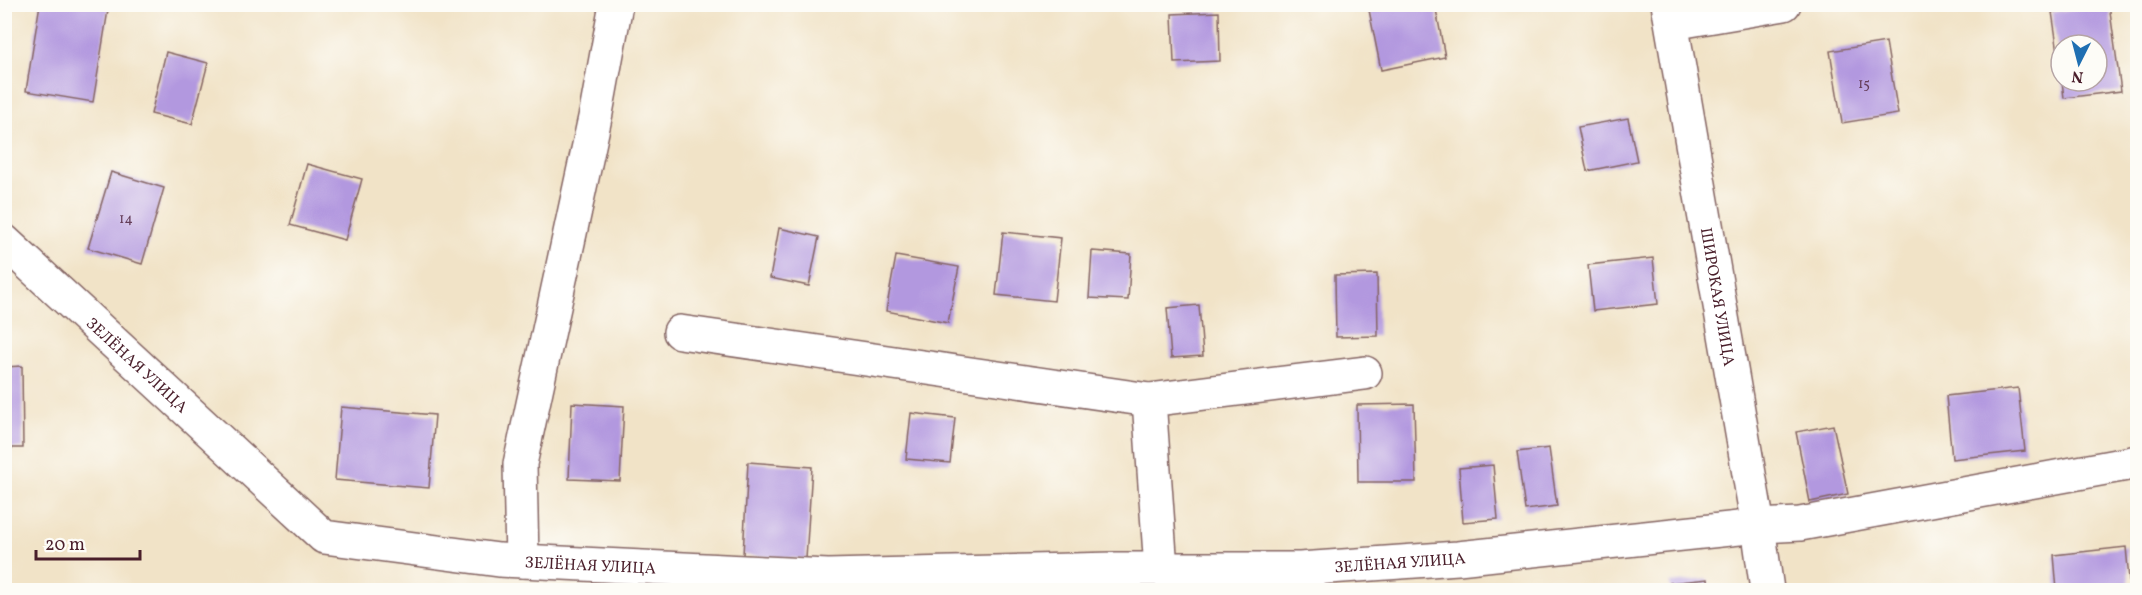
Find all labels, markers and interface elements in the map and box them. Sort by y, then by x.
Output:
north arrow [2049,33,2109,93]
text: N [2070,64,2085,87]
house number: 15 [1858,75,1870,94]
house number: 14 [119,210,133,229]
street label: ШИРОКАЯ УЛИЦА [1694,226,1739,368]
street label: ЗЕЛЁНАЯ УЛИЦА [81,313,192,419]
scale bar [36,523,140,561]
text: 20 m [45,533,85,558]
street label: ЗЕЛЁНАЯ УЛИЦА [1334,548,1467,580]
street label: ЗЕЛЁНАЯ УЛИЦА [524,552,657,581]

